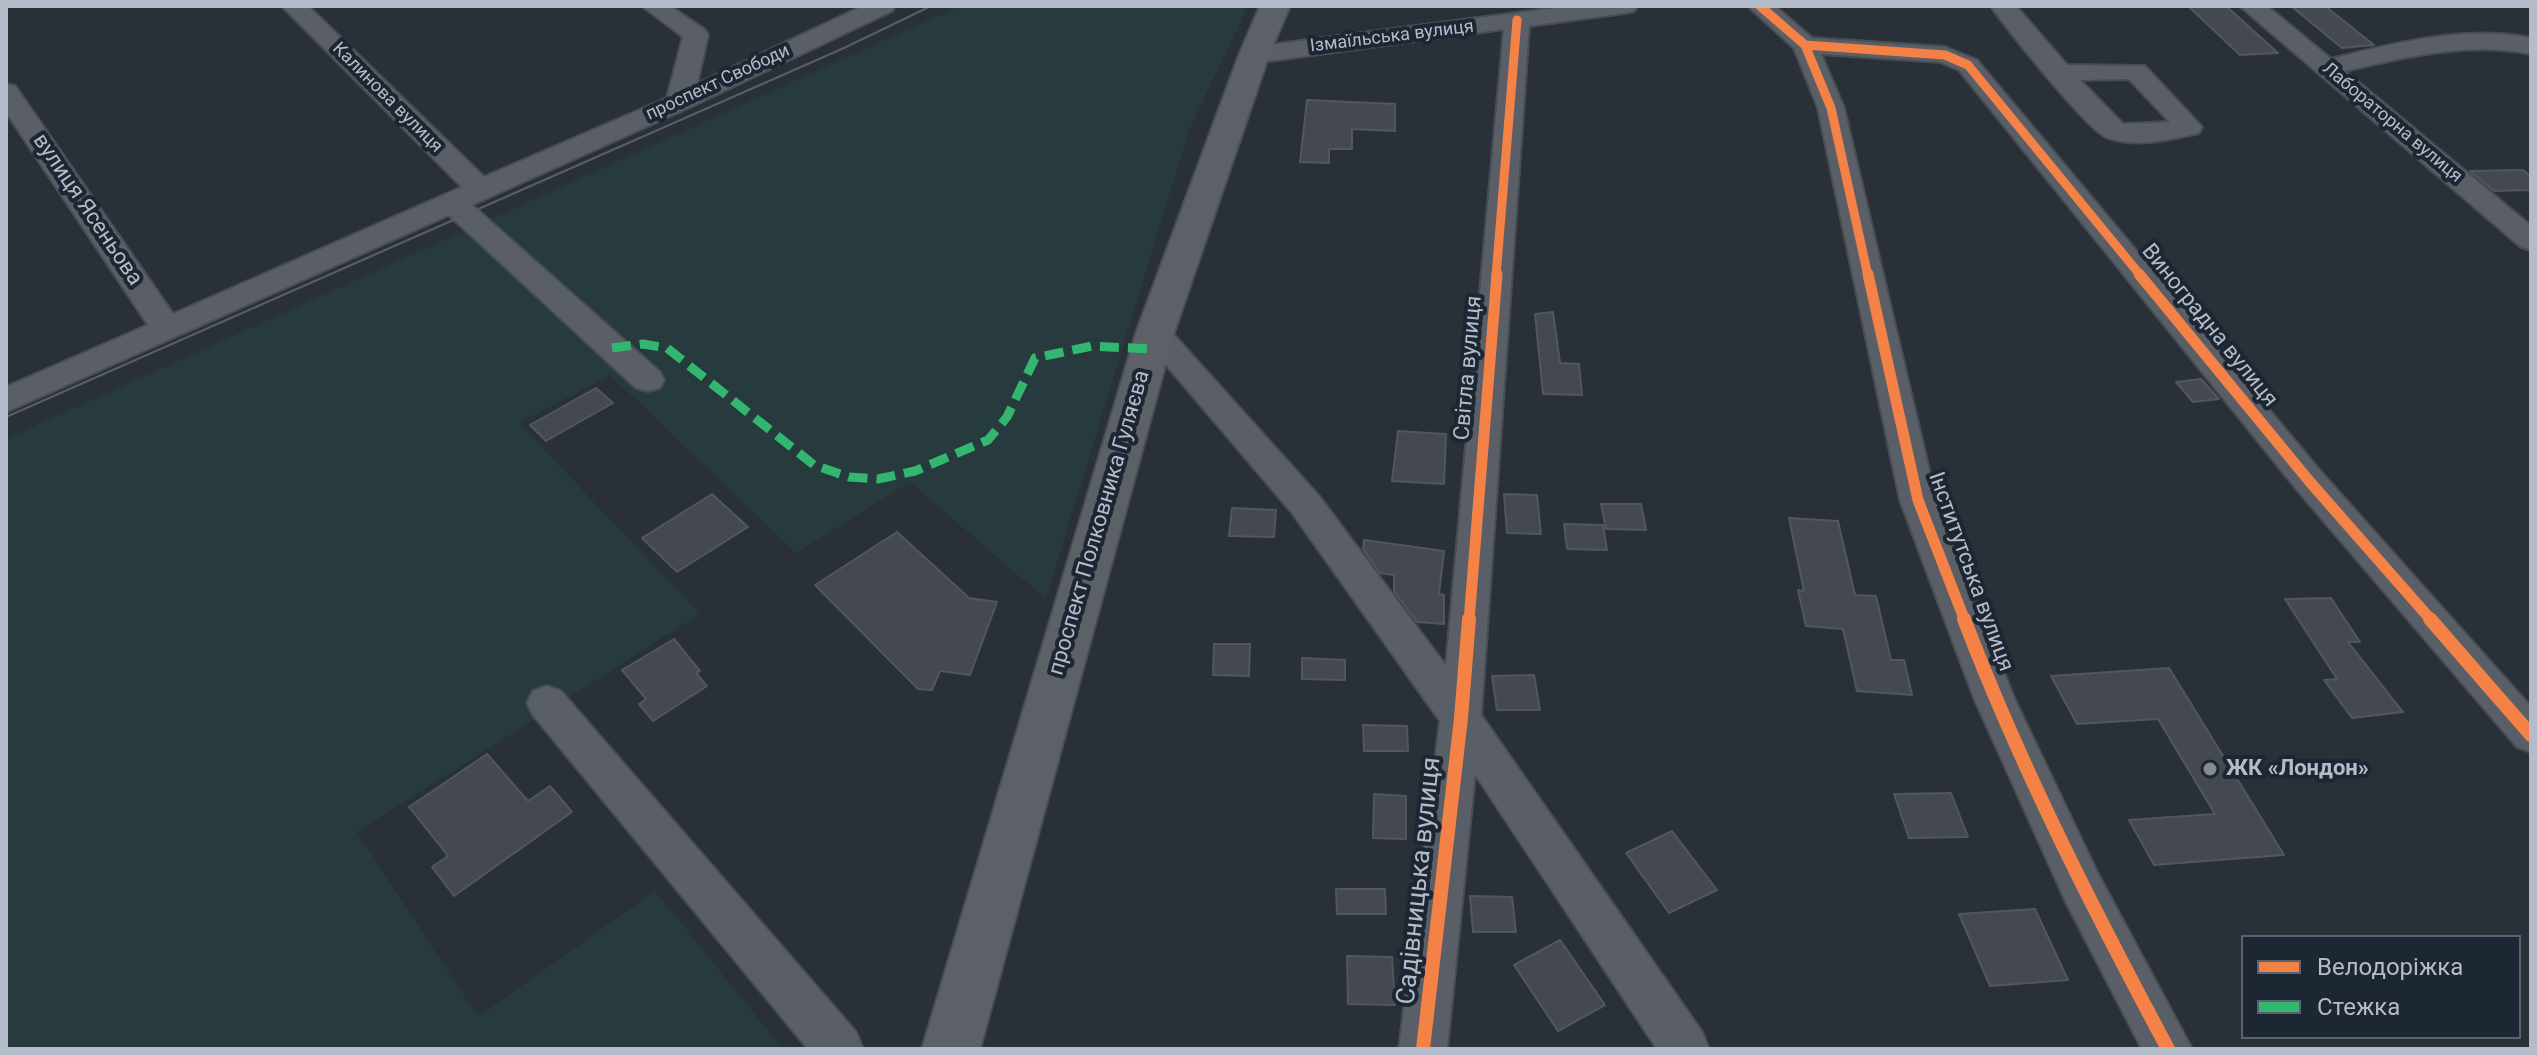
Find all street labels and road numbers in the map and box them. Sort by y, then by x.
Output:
street label: Ізмаїльська вулиця [1309,16,1475,58]
street label: Калинова вулиця [327,38,447,158]
street label: проспект Свободи [643,40,793,126]
street label: Лабораторна вулиця [2318,58,2466,188]
street label: вулиця Ясеньова [26,129,148,291]
street label: Виноградна вулиця [2135,239,2283,413]
street label: Світла вулиця [1450,295,1488,441]
street label: проспект Полковника Гуляєва [1044,368,1156,678]
street label: Інститутська вулиця [1922,469,2018,675]
street label: Садівницька вулиця [1391,756,1449,1006]

